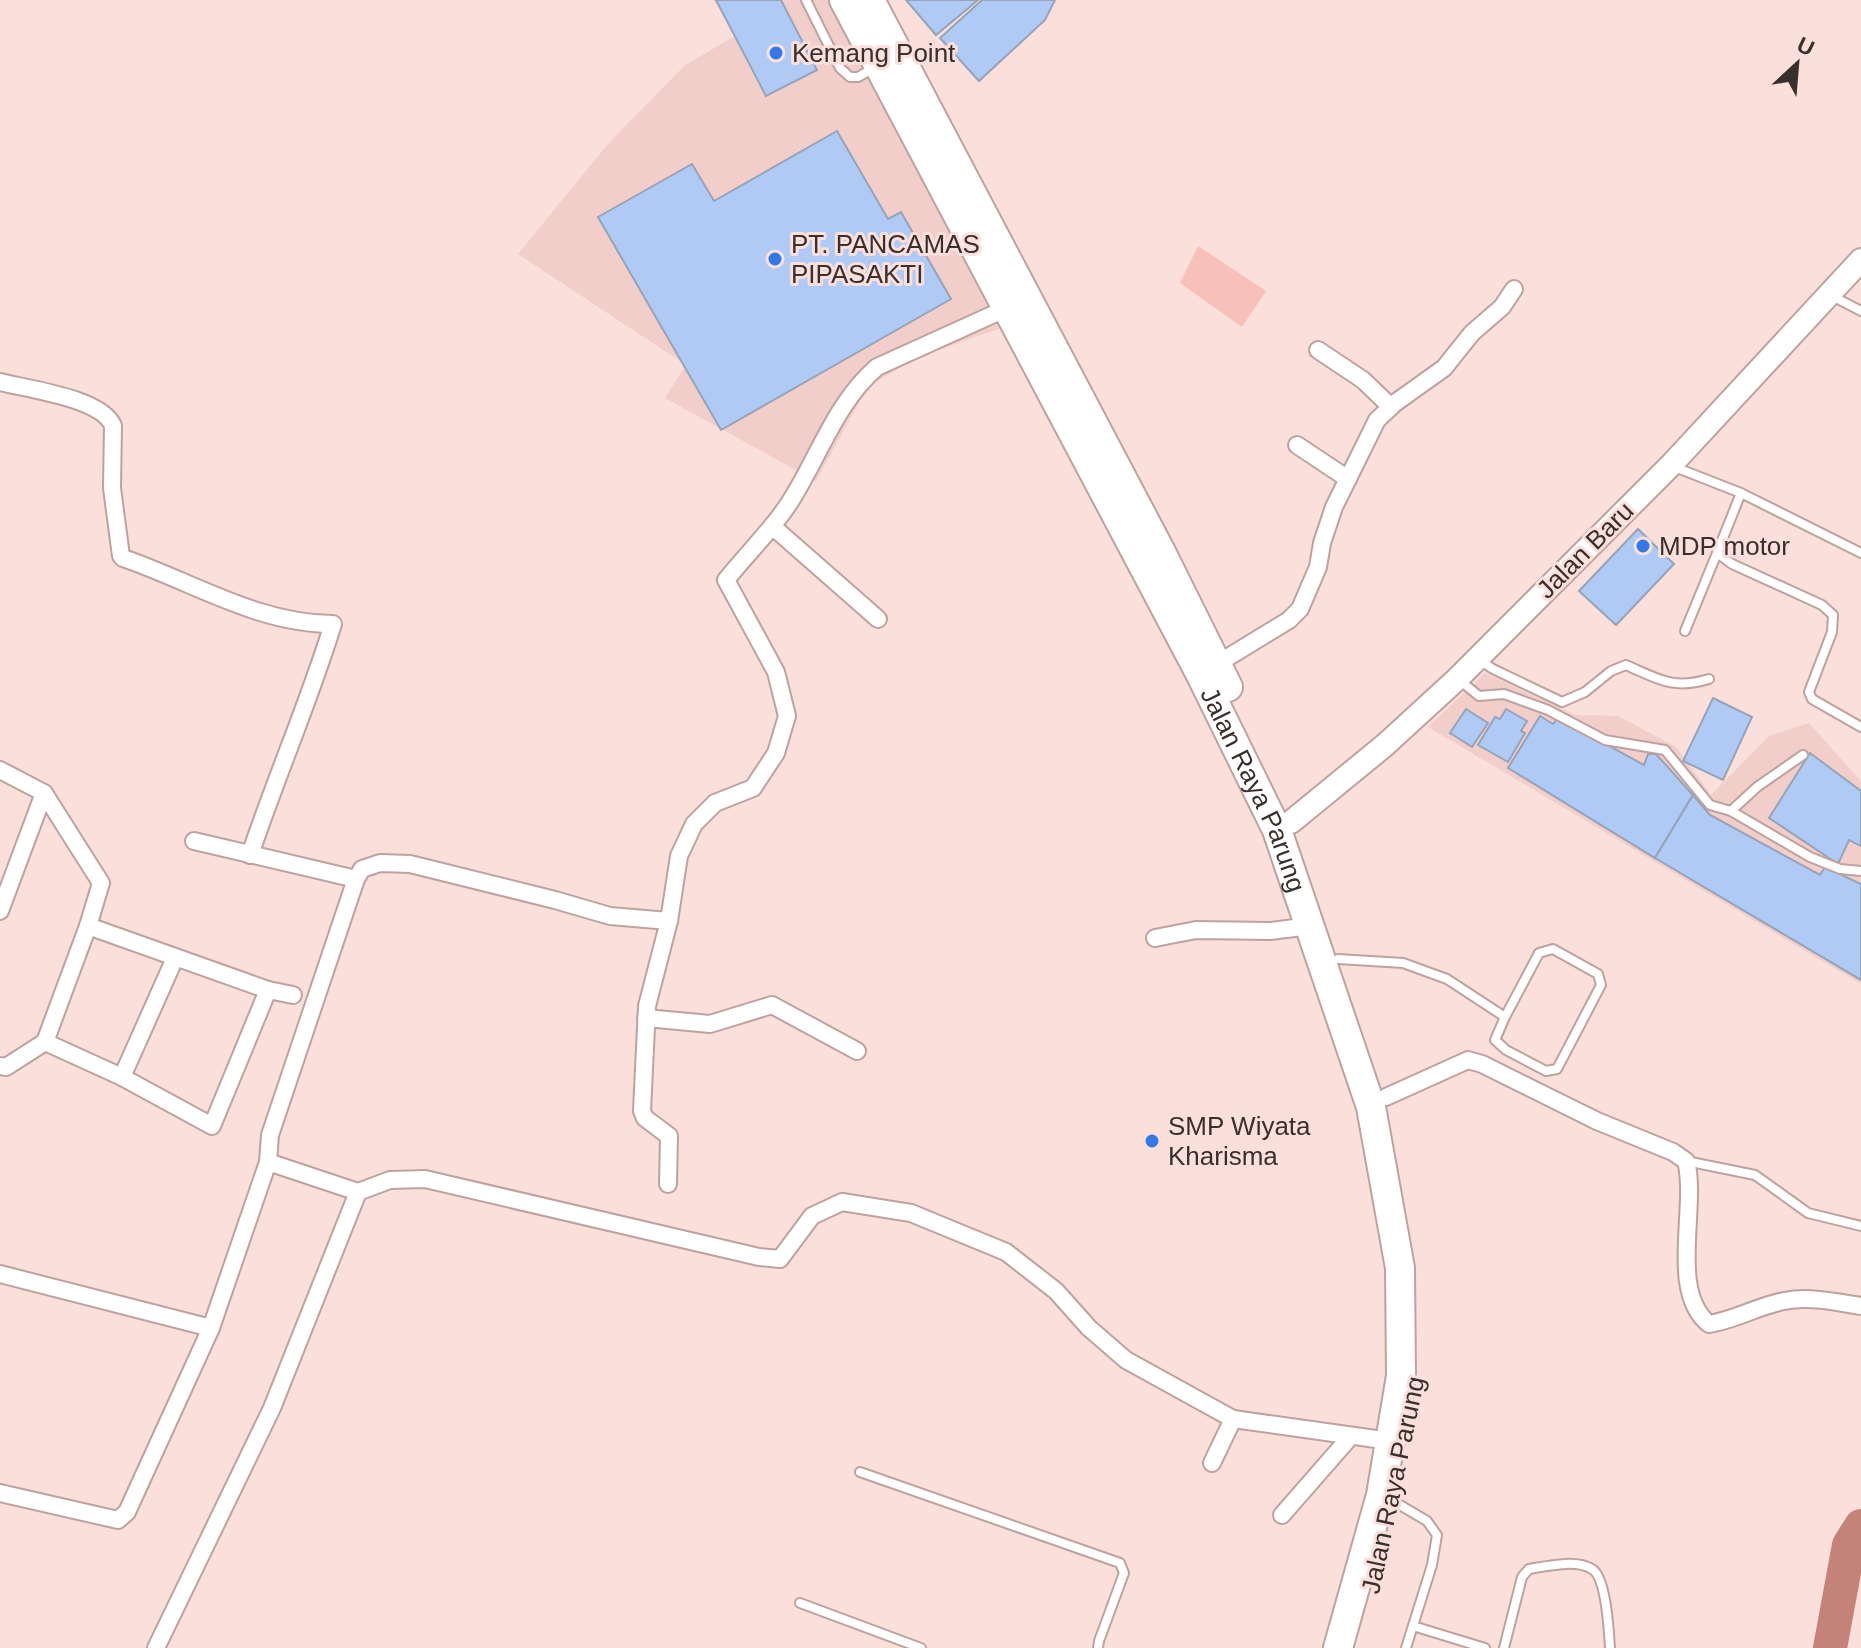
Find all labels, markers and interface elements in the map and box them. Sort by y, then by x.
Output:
north arrow [1757,24,1837,104]
text: U [1793,32,1818,61]
place label: Kemang Point [792,38,956,68]
marker: Kemang Point [767,44,785,62]
place label: PT. PANCAMAS PIPASAKTI [791,229,980,289]
marker: PT. PANCAMAS PIPASAKTI [766,250,784,268]
street label: Jalan Baru [1530,495,1640,605]
place label: MDP motor [1659,531,1790,561]
marker: MDP motor [1634,537,1652,555]
street label: Jalan Raya Parung [1194,683,1312,896]
place label: SMP Wiyata Kharisma [1168,1111,1311,1171]
marker: SMP Wiyata Kharisma [1143,1132,1161,1150]
street label: Jalan Raya Parung [1355,1374,1431,1596]

